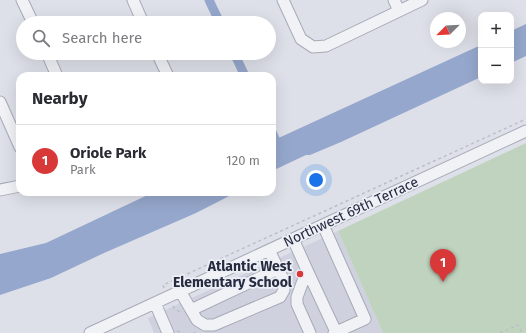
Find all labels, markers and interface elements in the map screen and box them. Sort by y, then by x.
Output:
north arrow [430,12,466,48]
map controls [478,12,514,84]
button: + [478,12,514,48]
search box [16,16,276,60]
icon: search [30,27,52,49]
text: Search here [62,29,142,47]
button: − [478,48,514,84]
text: Nearby [32,88,87,109]
text: Oriole Park [70,144,146,162]
text: 1 [42,153,48,168]
text: 120 m [226,153,260,168]
text: Park [70,162,96,177]
your location [306,170,326,190]
street label: Northwest 69th Terrace [281,173,421,251]
pin: 1 [430,249,456,282]
place label: Atlantic West Elementary School [173,258,293,291]
marker: Atlantic West Elementary School [295,269,305,279]

